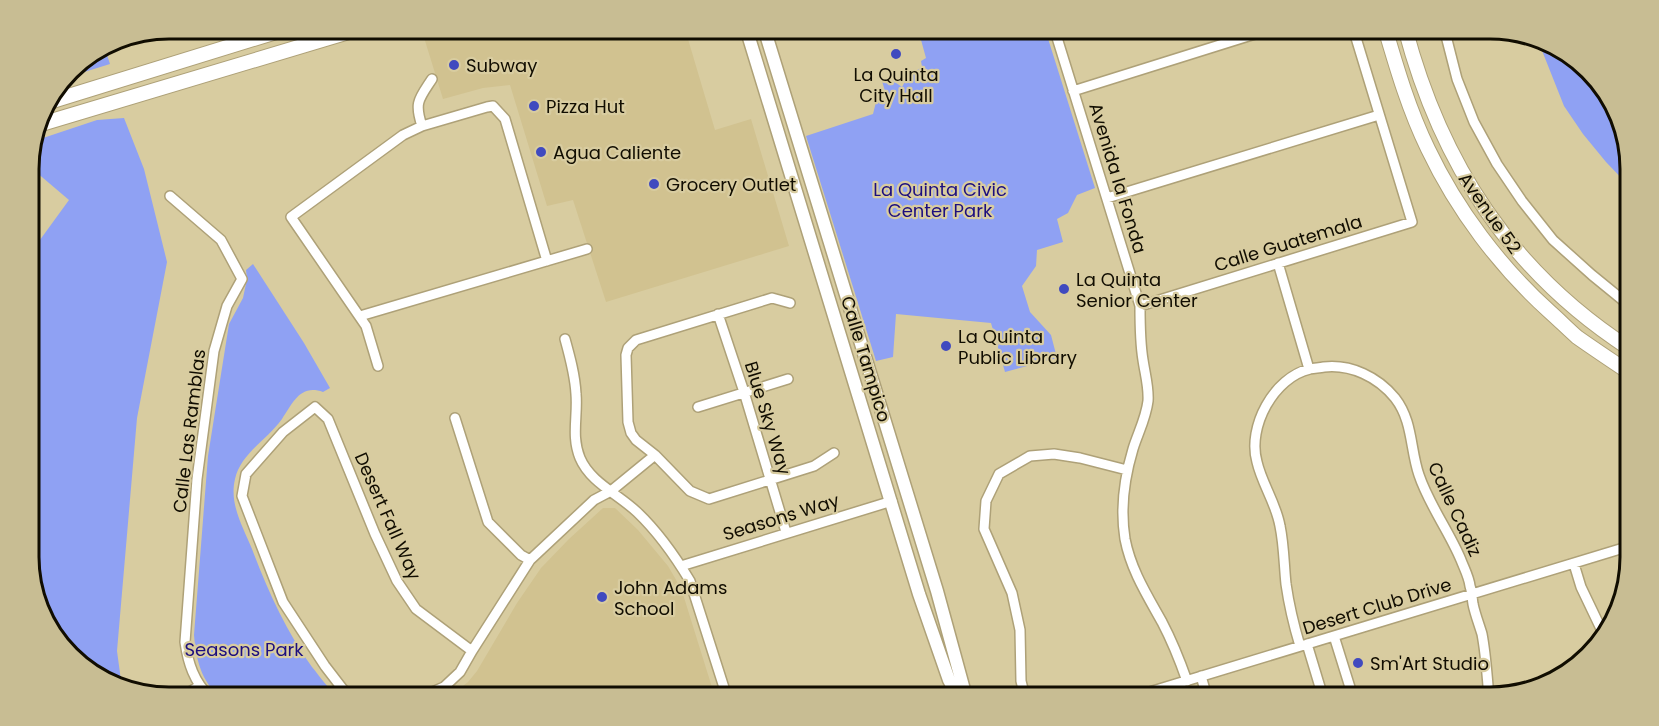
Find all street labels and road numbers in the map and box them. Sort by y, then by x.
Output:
street label: Avenida la Fonda [1083,100,1153,256]
street label: Avenue 52 [1453,167,1527,259]
street label: Calle Guatemala [1211,209,1365,277]
street label: Calle Tampico [835,293,897,425]
street label: Calle Las Ramblas [167,348,211,514]
street label: Blue Sky Way [739,358,797,478]
street label: Desert Fall Way [349,448,427,584]
street label: Calle Cadiz [1422,458,1488,560]
street label: Seasons Way [720,487,842,547]
street label: Desert Club Drive [1299,571,1455,641]

